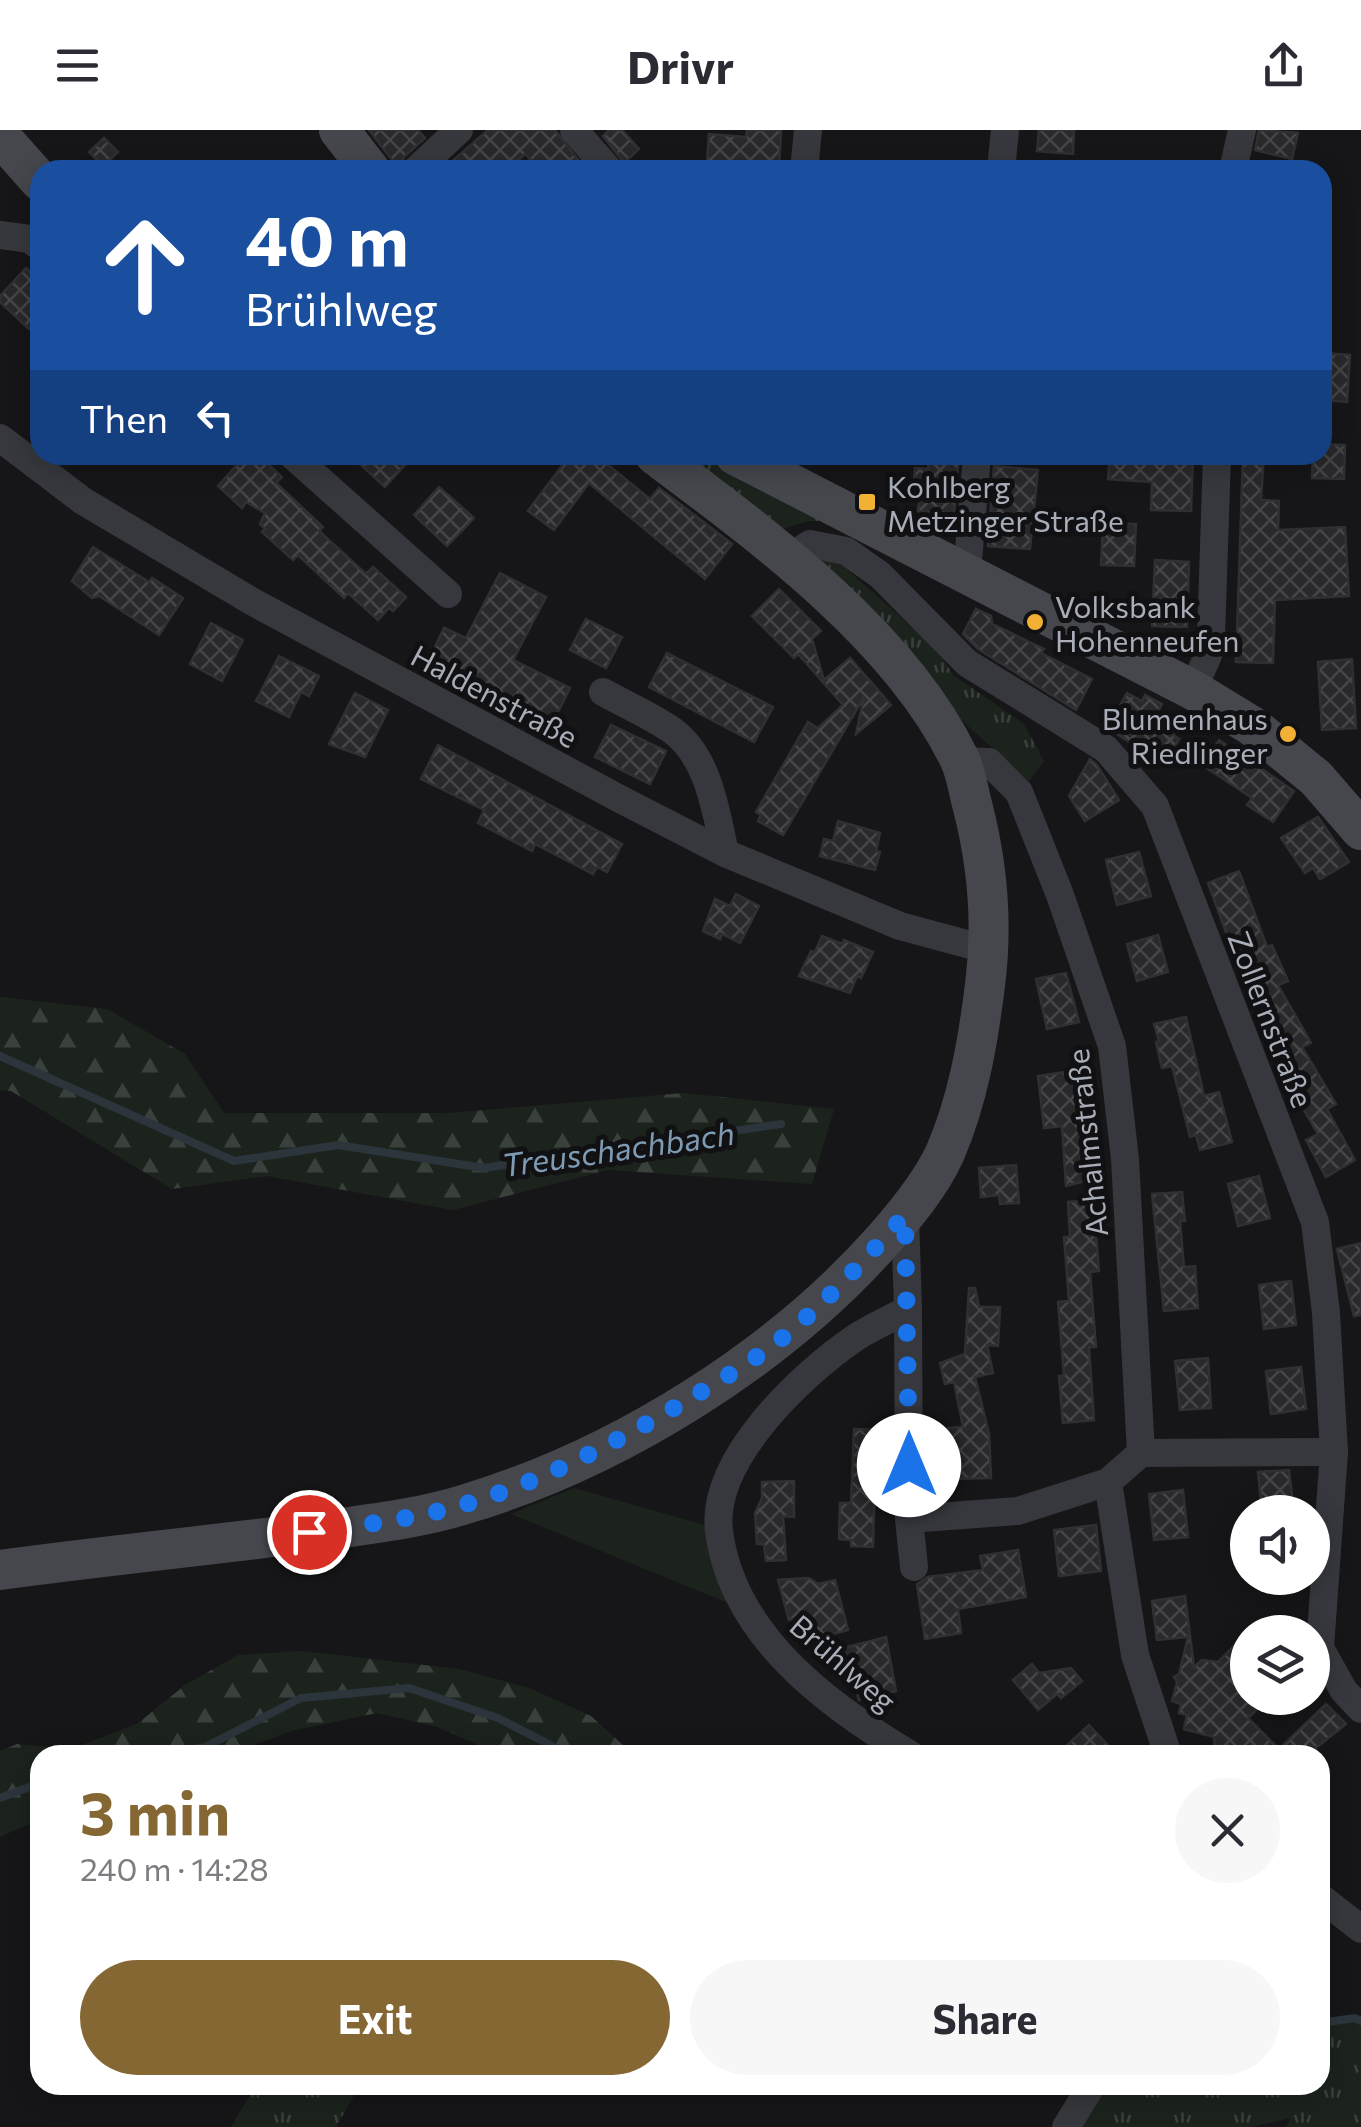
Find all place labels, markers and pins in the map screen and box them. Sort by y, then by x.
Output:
place label: Kohlberg Metzinger Straße [887,467,1124,538]
marker: Kohlberg Metzinger Straße [856,491,878,513]
place label: Volksbank Hohenneufen [1055,587,1240,658]
marker: Volksbank Hohenneufen [1024,611,1046,633]
place label: Blumenhaus Riedlinger [1102,699,1268,770]
marker: Blumenhaus Riedlinger [1277,723,1299,745]
pin [267,1490,352,1575]

